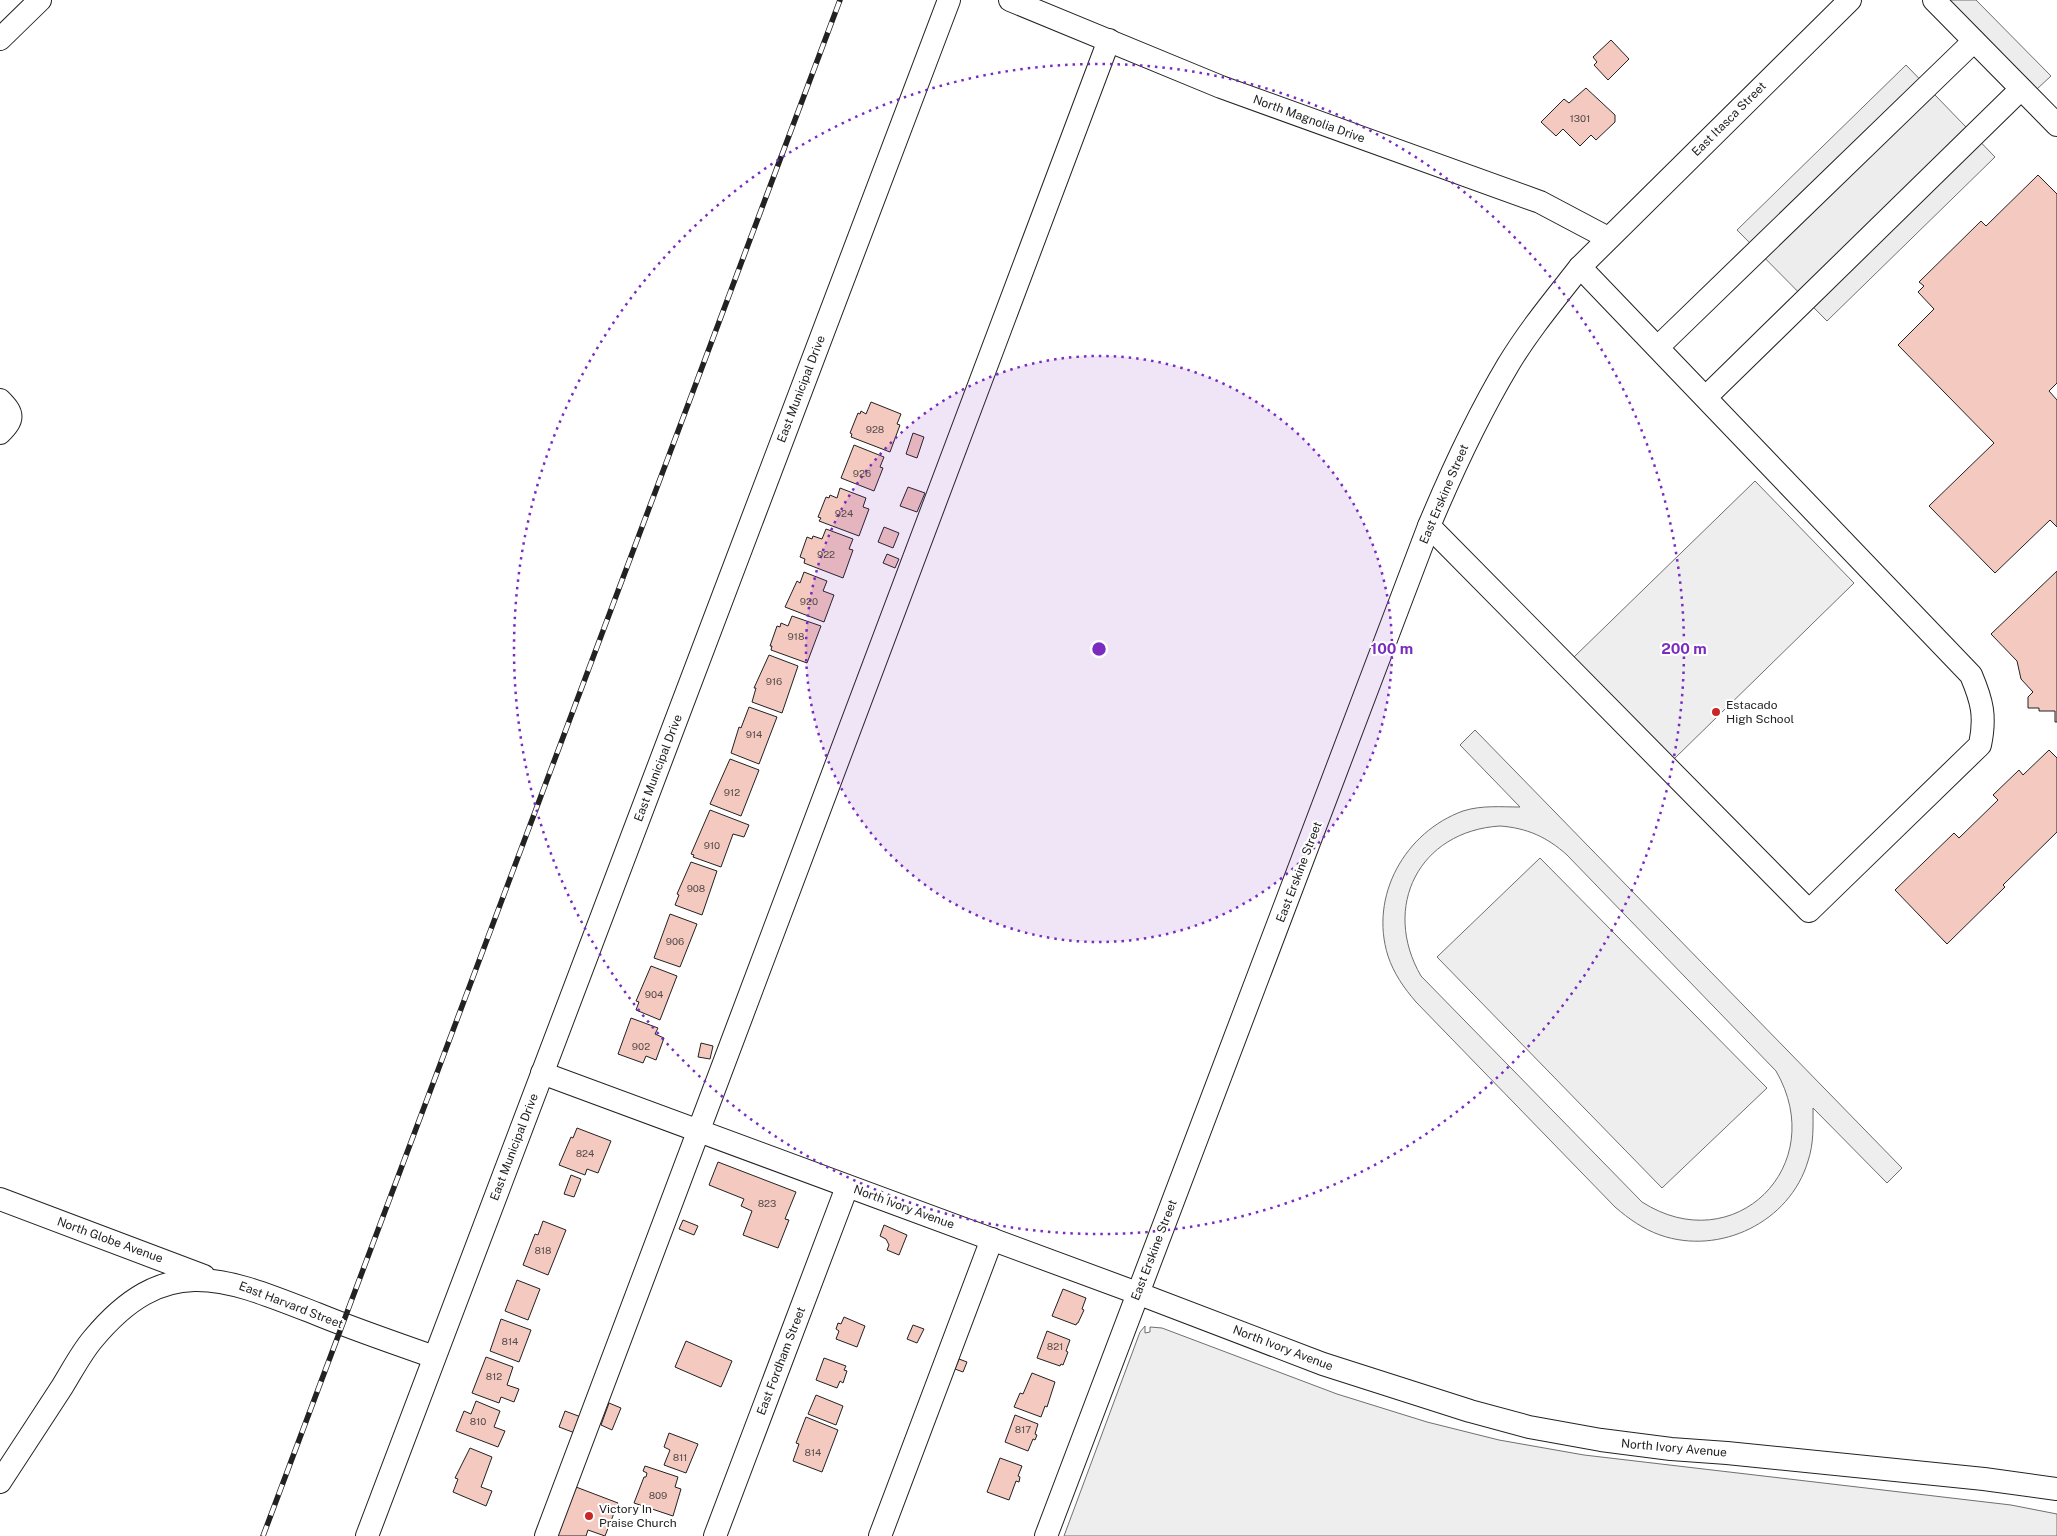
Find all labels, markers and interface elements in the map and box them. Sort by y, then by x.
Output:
street label: East Itasca Street [1689,79,1769,159]
street label: North Magnolia Drive [1251,92,1367,146]
house number: 1301 [1570,112,1590,124]
street label: East Municipal Drive [774,333,828,444]
house number: 928 [866,423,884,435]
street label: East Erskine Street [1417,442,1471,546]
house number: 926 [853,467,871,479]
house number: 924 [835,507,853,519]
house number: 922 [817,548,835,560]
house number: 920 [800,595,818,607]
house number: 918 [788,630,804,642]
centre of rings [1090,640,1108,658]
text: 100 m [1371,640,1413,657]
text: 200 m [1661,640,1707,657]
house number: 916 [766,675,782,687]
place label: Estacado High School [1726,698,1794,726]
marker: Estacado High School [1710,706,1722,718]
street label: East Municipal Drive [631,712,685,823]
house number: 914 [746,728,762,740]
house number: 912 [724,786,740,798]
street label: East Erskine Street [1273,819,1325,924]
house number: 910 [704,839,720,851]
house number: 908 [687,882,705,894]
house number: 906 [666,935,684,947]
house number: 904 [645,988,663,1000]
house number: 902 [632,1040,650,1052]
street label: East Municipal Drive [487,1091,541,1202]
house number: 824 [576,1147,594,1159]
street label: North Ivory Avenue [852,1182,957,1232]
house number: 823 [758,1197,776,1209]
street label: East Erskine Street [1128,1197,1180,1302]
street label: North Globe Avenue [55,1214,165,1266]
house number: 818 [534,1244,552,1256]
street label: East Harvard Street [237,1279,345,1331]
street label: East Fordham Street [754,1305,808,1417]
street label: North Ivory Avenue [1231,1322,1335,1374]
house number: 814 [502,1335,518,1347]
house number: 821 [1047,1340,1063,1352]
house number: 812 [486,1370,502,1382]
house number: 810 [470,1415,486,1427]
house number: 817 [1015,1423,1031,1435]
street label: North Ivory Avenue [1620,1436,1728,1460]
house number: 814 [805,1446,821,1458]
house number: 811 [673,1451,687,1463]
house number: 809 [649,1489,667,1501]
place label: Victory In Praise Church [599,1502,677,1530]
marker: Victory In Praise Church [583,1510,595,1522]

